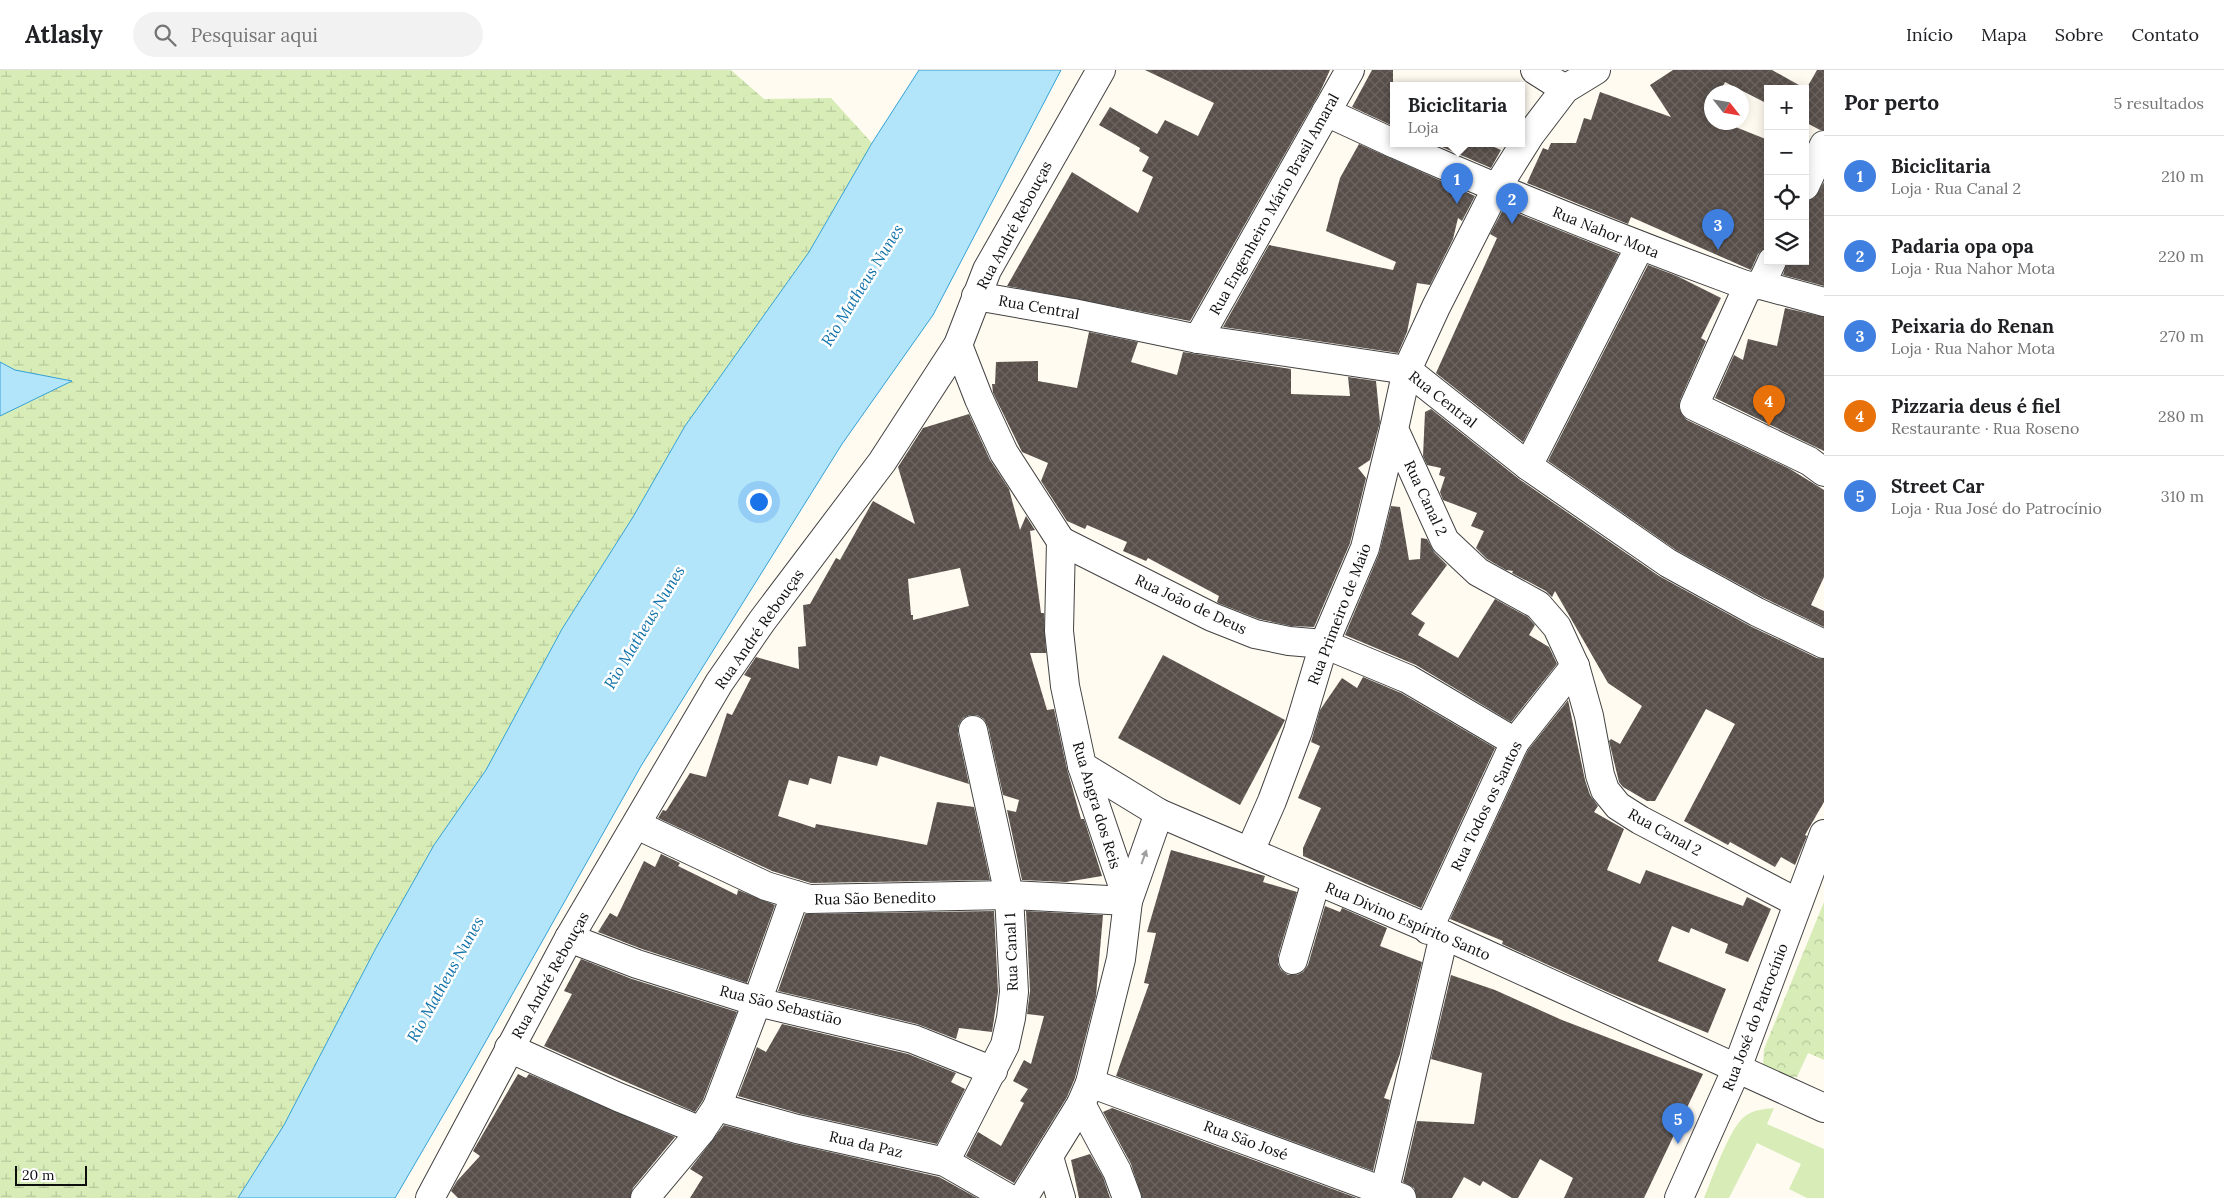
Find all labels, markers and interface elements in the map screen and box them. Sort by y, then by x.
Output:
search box [133,12,483,57]
text: Atlasly [25,19,103,50]
icon: search [151,21,179,49]
text: Pesquisar aqui [191,23,318,47]
text: Início [1906,23,1953,46]
text: Mapa [1981,23,2027,46]
text: Sobre [2055,23,2104,46]
text: Contato [2132,23,2199,46]
popup [1390,82,1525,147]
north arrow [1704,85,1749,130]
map controls [1764,85,1809,265]
button: + [1764,85,1809,130]
text: Por perto [1844,89,1939,116]
street label: Rua Engenheiro Mário Brasil Amaral [1205,90,1343,318]
text: Biciclitaria [1408,93,1507,117]
text: 5 resultados [2113,93,2204,113]
text: Loja [1408,117,1439,137]
button: − [1764,130,1809,175]
text: Biciclitaria [1891,154,1991,178]
street label: Rua André Rebouças [972,158,1056,292]
pin: 1 [1441,163,1473,204]
text: 1 [1857,166,1863,186]
text: 210 m [2161,166,2204,186]
button: locate [1764,175,1809,220]
text: Loja · Rua Canal 2 [1891,178,2021,198]
pin: 2 [1496,183,1528,224]
street label: Rua Nahor Mota [1550,202,1662,262]
pin: 3 [1702,209,1734,250]
water label: Rio Matheus Nunes [816,220,908,350]
button: layers [1764,220,1809,265]
text: Padaria opa opa [1891,234,2034,258]
text: 2 [1856,246,1864,266]
text: 220 m [2158,246,2204,266]
text: Loja · Rua Nahor Mota [1891,258,2055,278]
street label: Rua Central [997,291,1081,323]
text: Peixaria do Renan [1891,314,2054,338]
text: 3 [1856,326,1864,346]
text: 270 m [2160,326,2204,346]
text: Loja · Rua Nahor Mota [1891,338,2055,358]
street label: Rua Central [1405,366,1481,432]
pin: 4 [1753,385,1785,426]
text: Pizzaria deus é fiel [1891,394,2061,418]
text: 4 [1856,406,1864,426]
text: 280 m [2158,406,2204,426]
text: Restaurante · Rua Roseno [1891,418,2079,438]
street label: Rua Canal 2 [1400,457,1452,539]
text: Street Car [1891,474,1984,498]
text: 5 [1856,486,1864,506]
text: 310 m [2161,486,2204,506]
your location [746,489,772,515]
text: Loja · Rua José do Patrocínio [1891,498,2102,518]
street label: Rua Primeiro de Maio [1303,540,1375,688]
water label: Rio Matheus Nunes [599,562,689,692]
street label: Rua André Rebouças [710,565,808,693]
street label: Rua João de Deus [1132,570,1250,638]
street label: Rua Todos os Santos [1446,738,1526,874]
street label: Rua Angra dos Reis [1069,739,1125,871]
street label: Rua Canal 2 [1625,804,1705,860]
one-way arrow [1140,849,1148,864]
street label: Rua Divino Espírito Santo [1322,878,1494,965]
street label: Rua São Benedito [814,887,936,909]
street label: Rua André Rebouças [507,908,593,1042]
street label: Rua Canal 1 [1000,912,1022,992]
water label: Rio Matheus Nunes [402,913,488,1045]
street label: Rua José do Patrocínio [1718,940,1792,1094]
street label: Rua São Sebastião [718,981,844,1029]
pin: 5 [1662,1103,1694,1144]
street label: Rua São José [1201,1116,1291,1164]
street label: Rua da Paz [827,1126,905,1162]
scale bar [15,1163,88,1186]
text: 20 m [22,1166,54,1184]

